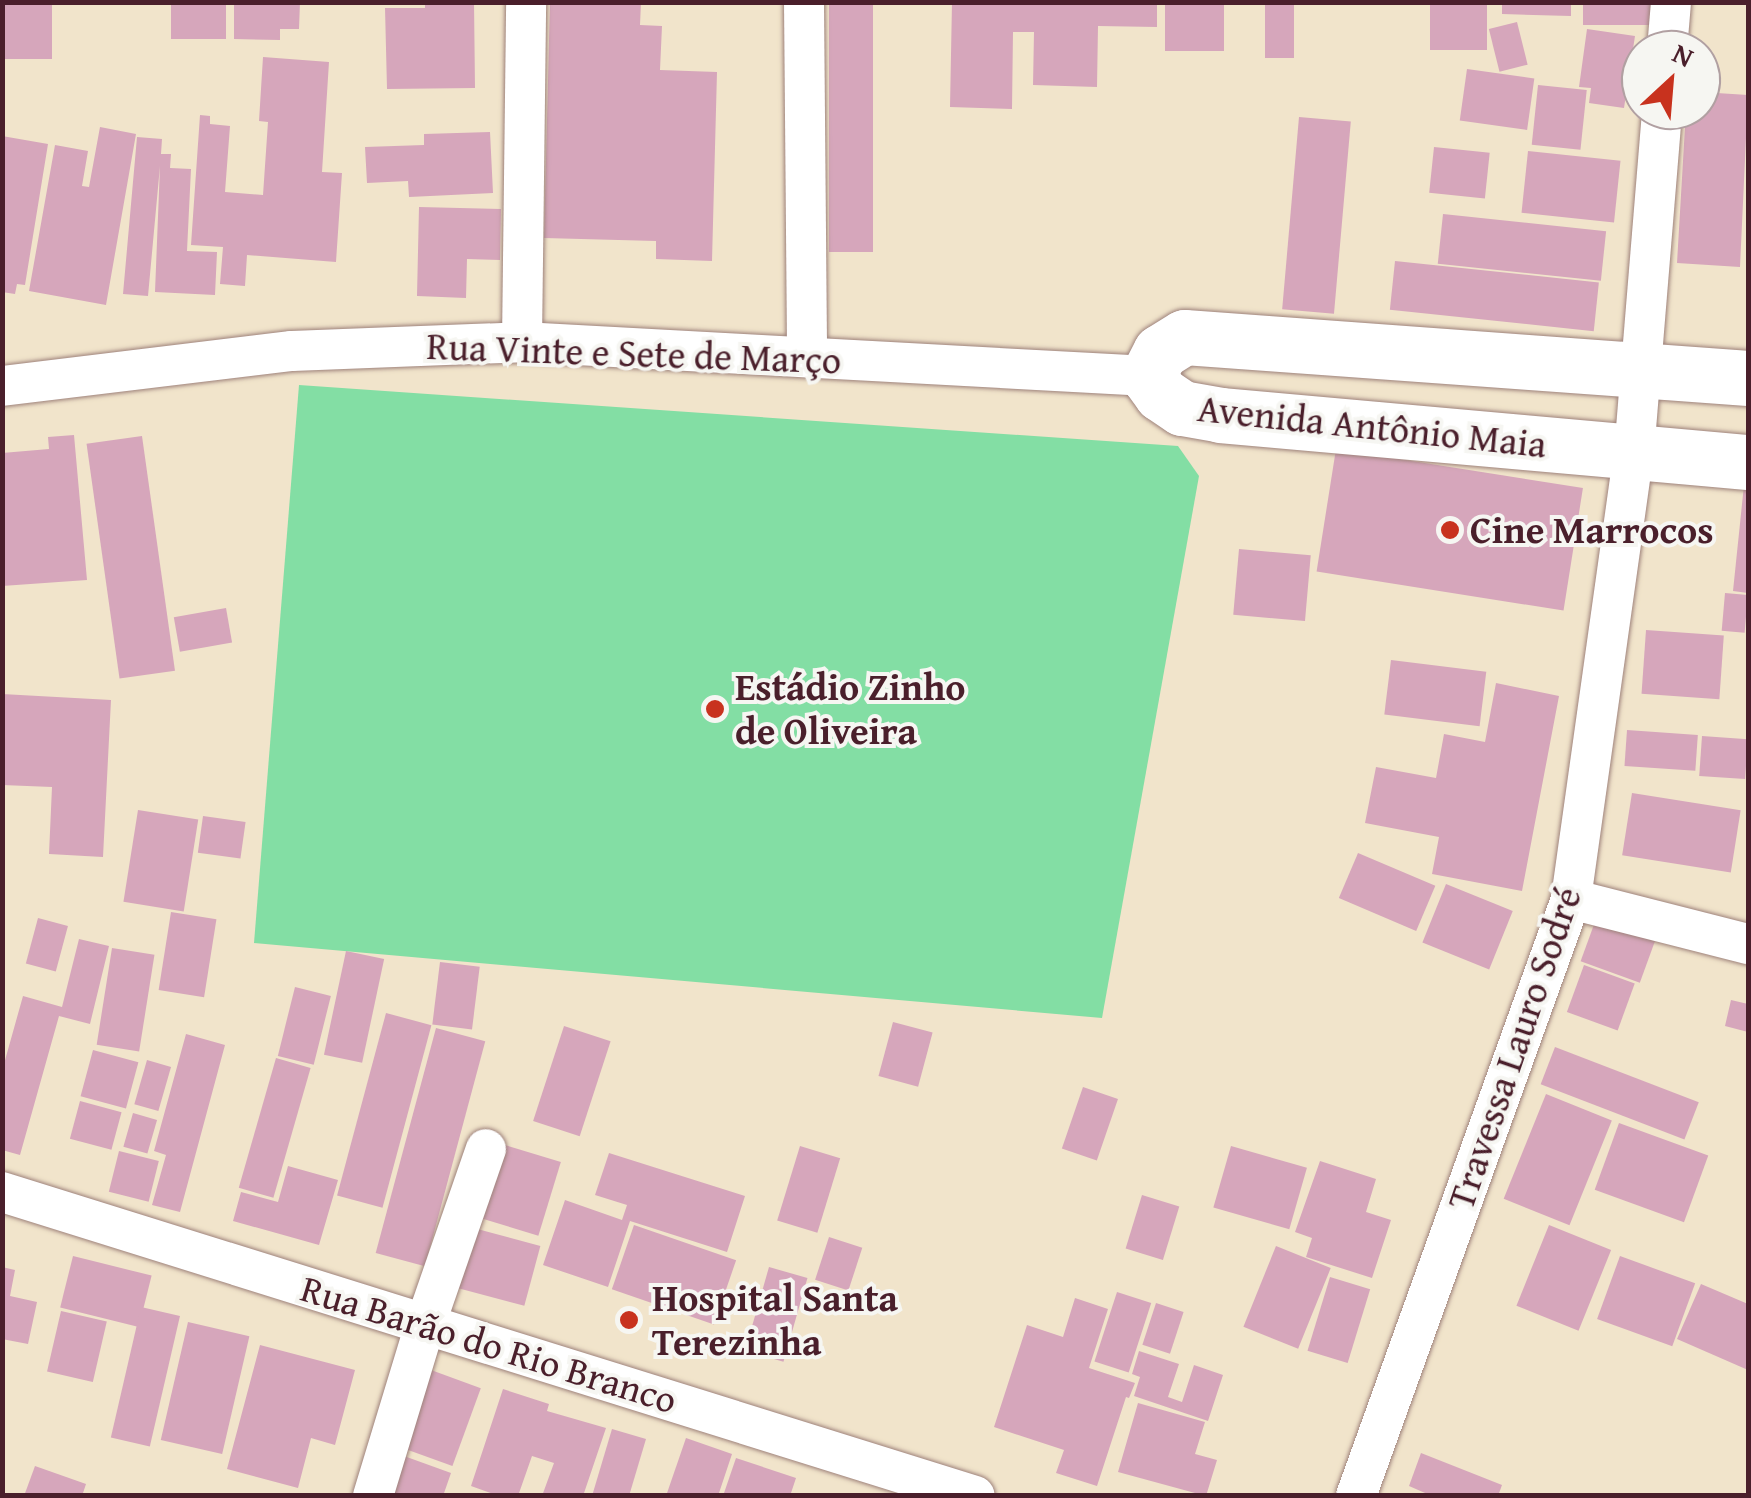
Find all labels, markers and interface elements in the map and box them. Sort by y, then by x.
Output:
north arrow [1621,30,1721,130]
text: N [1666,32,1701,77]
street label: Rua Vinte e Sete de Março [426,323,842,383]
street label: Avenida Antônio Maia [1195,385,1549,467]
place label: Cine Marrocos [1470,507,1714,553]
marker: Cine Marrocos [1439,519,1461,541]
place label: Estádio Zinho de Oliveira [735,664,966,754]
marker: Estádio Zinho de Oliveira [704,698,726,720]
street label: Travessa Lauro Sodré [1437,881,1591,1215]
street label: Rua Barão do Rio Branco [296,1265,682,1423]
place label: Hospital Santa Terezinha [652,1275,898,1365]
marker: Hospital Santa Terezinha [616,1307,642,1333]

